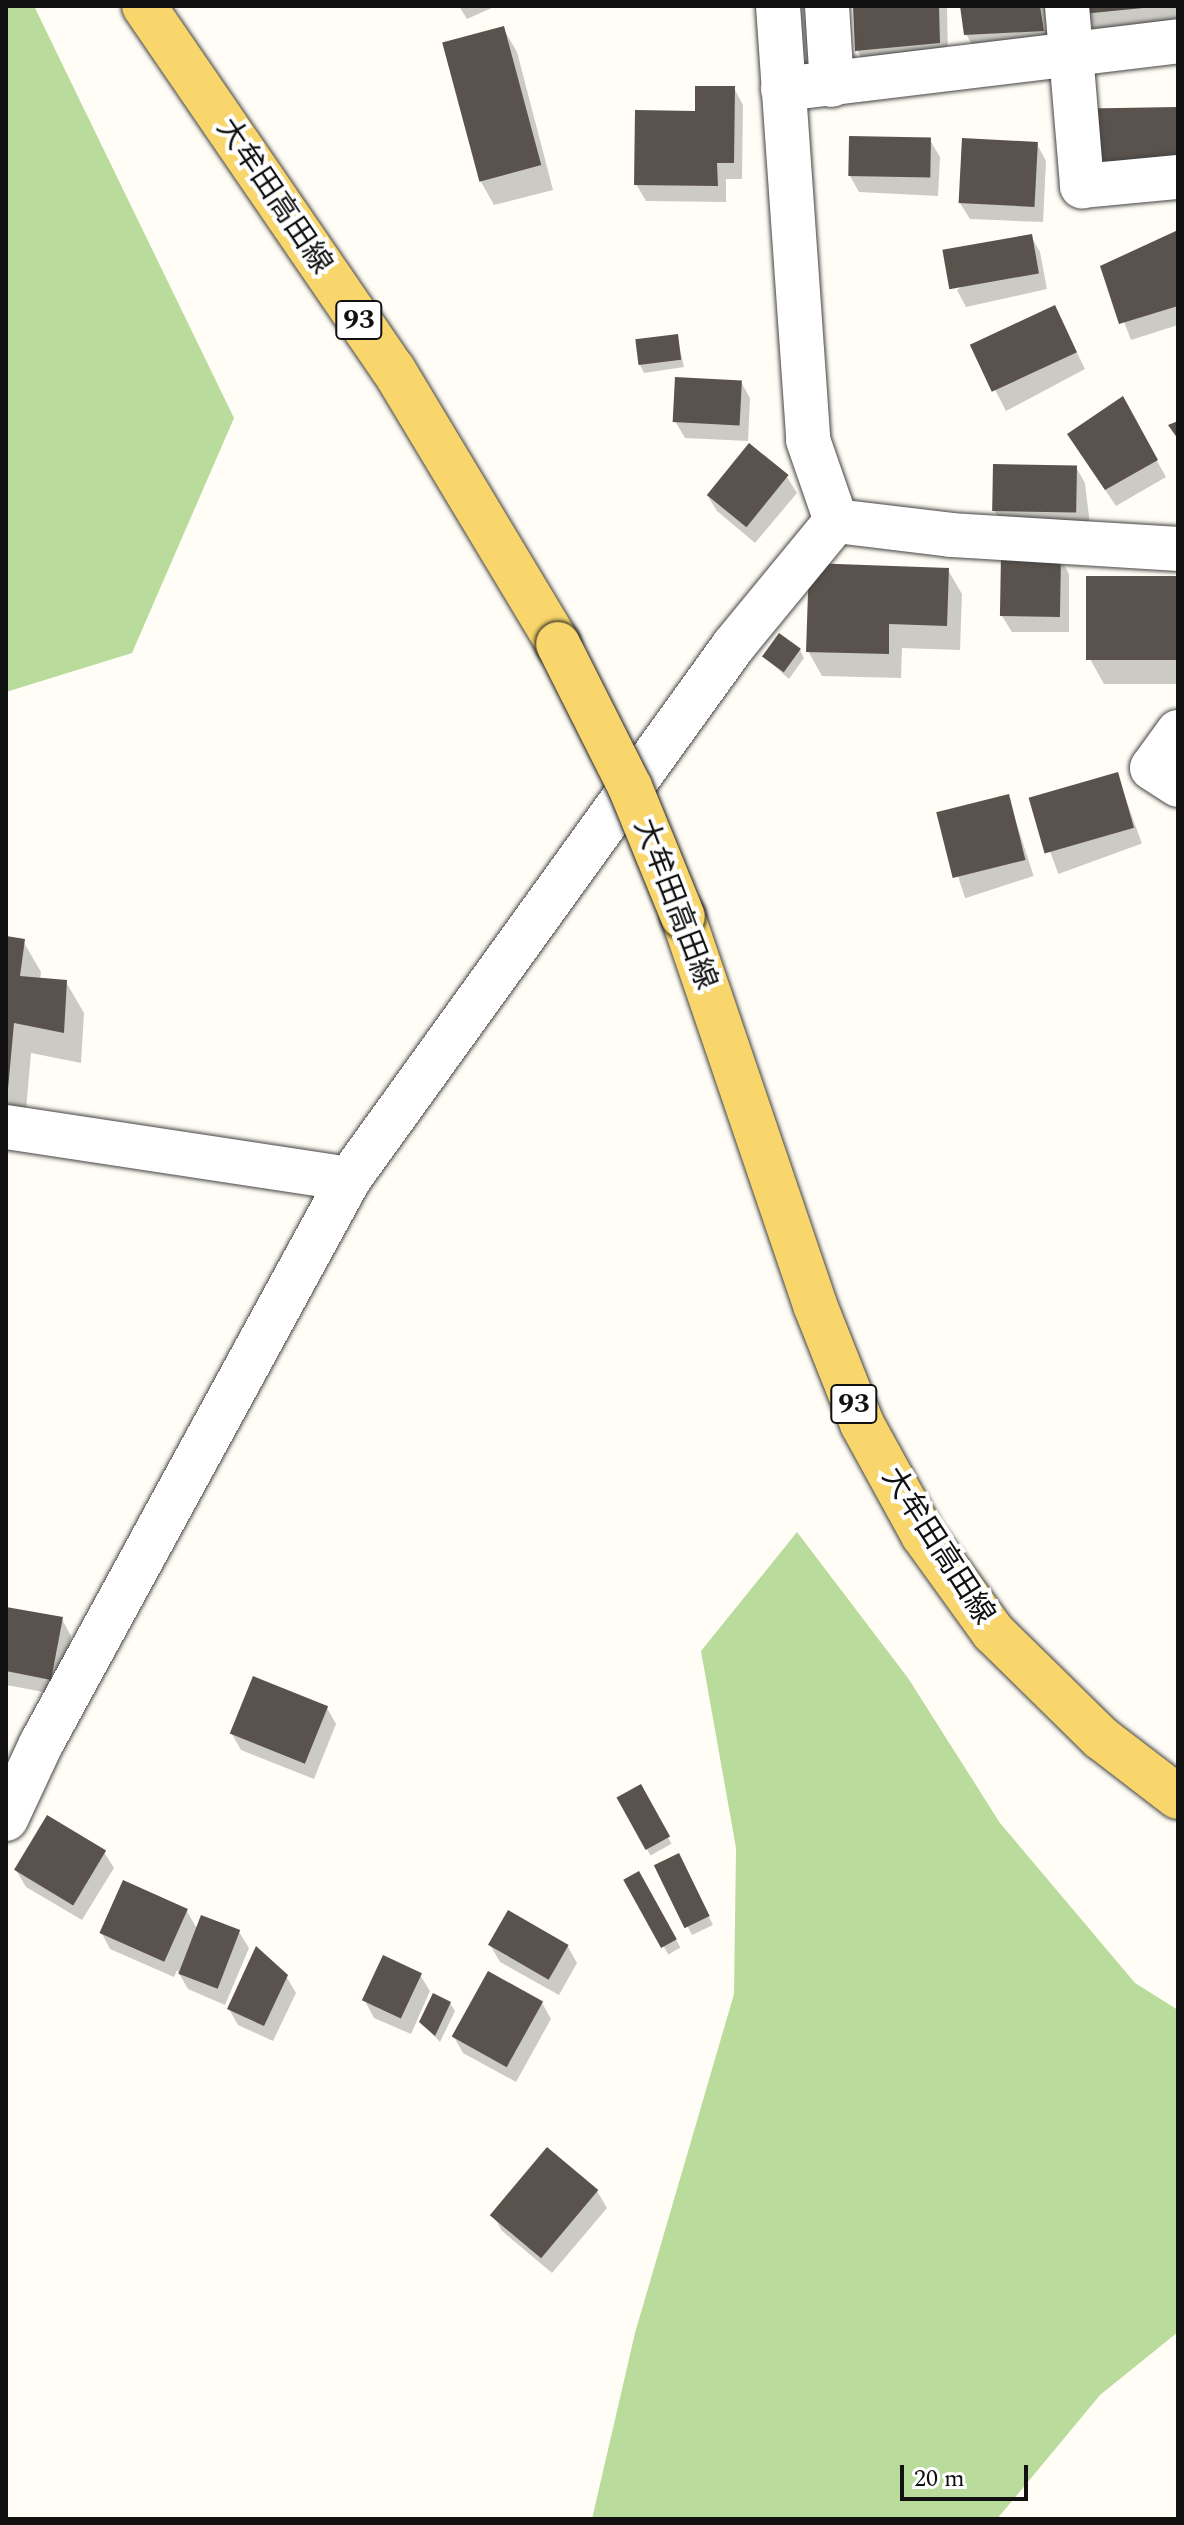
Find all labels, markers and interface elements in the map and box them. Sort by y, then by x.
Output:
street label: 大牟田高田線 [209,111,339,281]
road number: 93 [335,296,383,344]
street label: 大牟田高田線 [626,814,724,994]
road number: 93 [830,1380,878,1428]
street label: 大牟田高田線 [874,1461,1002,1631]
scale bar [904,2449,1032,2499]
text: 20 m [914,2461,965,2497]

